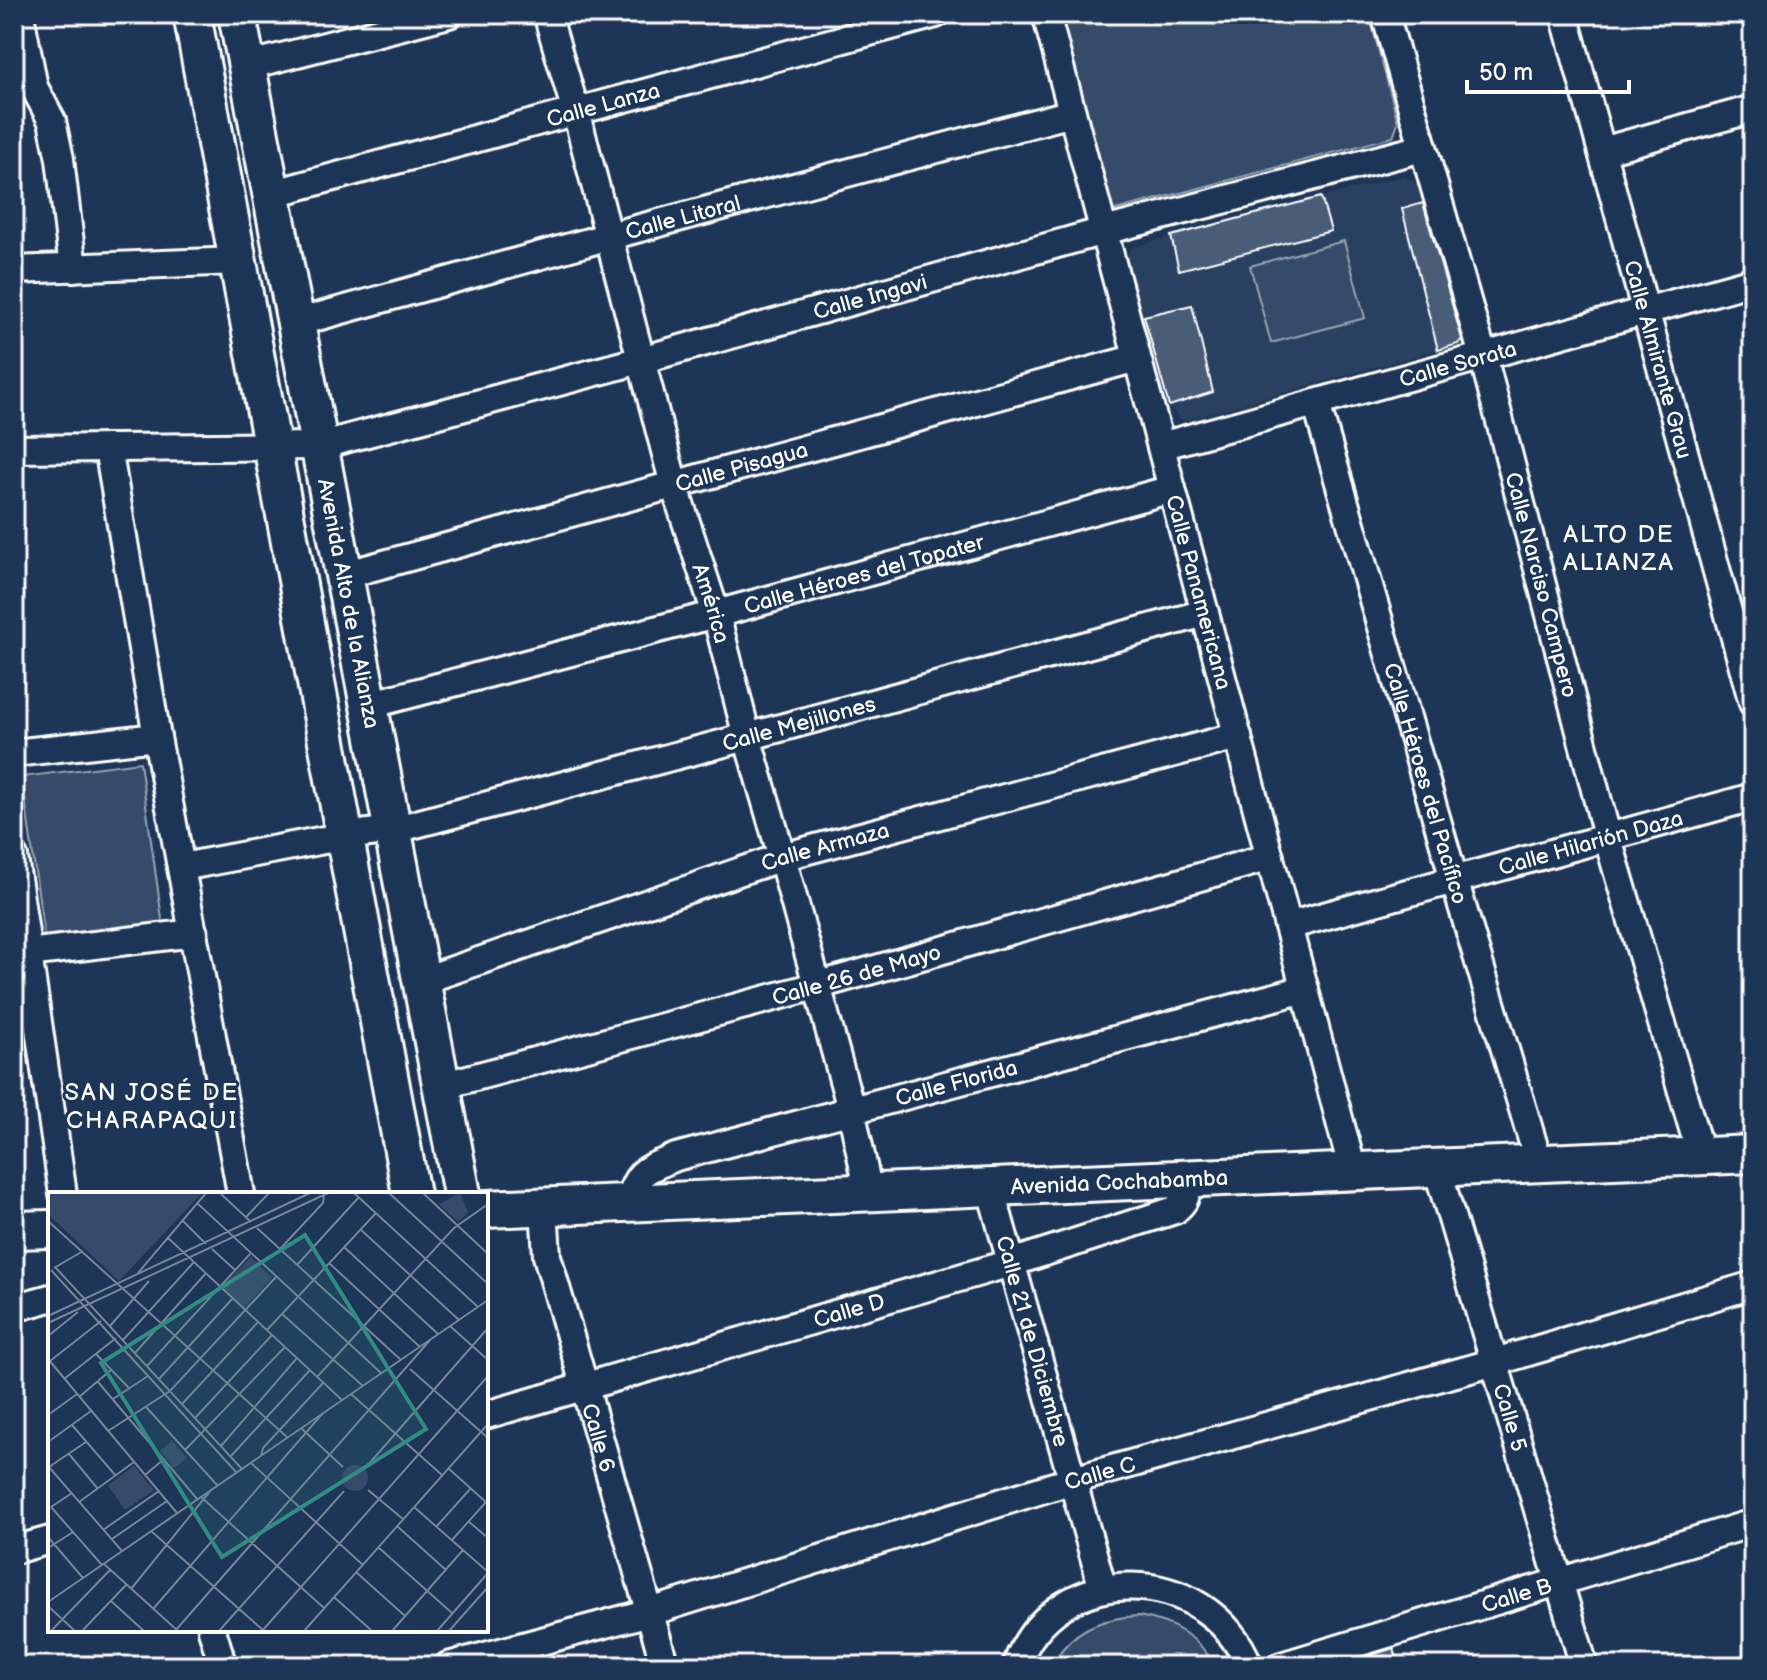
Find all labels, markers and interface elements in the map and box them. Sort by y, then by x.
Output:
scale bar [1467,44,1629,94]
text: 50 m [1479,58,1533,87]
street label: Calle Lanza [544,77,663,134]
street label: Calle Litoral [623,190,744,246]
street label: Calle Almirante Grau [1617,257,1697,462]
street label: Calle Ingavi [810,269,930,326]
street label: Calle Sorata [1396,336,1520,394]
street label: Calle Pisagua [672,437,811,499]
street label: Calle Narciso Campero [1499,470,1583,701]
street label: Avenida Alto de la Alianza [311,477,385,731]
street label: Calle Panamericana [1159,492,1237,693]
district label: ALTO DE ALIANZA [1563,520,1675,577]
street label: Calle Héroes del Topater [741,529,988,621]
street label: América [685,560,735,646]
street label: Calle Héroes del Pacífico [1377,660,1473,908]
street label: Calle Mejillones [720,691,879,758]
street label: Calle Hilarión Daza [1496,805,1686,882]
street label: Calle Armaza [758,817,892,878]
street label: Calle 26 de Mayo [769,939,944,1012]
street label: Calle Florida [893,1054,1021,1113]
district label: SAN JOSÉ DE CHARAPAQUI [65,1077,239,1135]
street label: Avenida Cochabamba [1010,1165,1229,1201]
inset map [48,1192,488,1632]
street label: Calle 21 de Diciembre [989,1233,1074,1450]
street label: Calle D [811,1288,888,1334]
street label: Calle 5 [1486,1381,1532,1455]
street label: Calle 6 [575,1400,620,1475]
street label: Calle C [1061,1451,1139,1497]
street label: Calle B [1479,1573,1555,1619]

